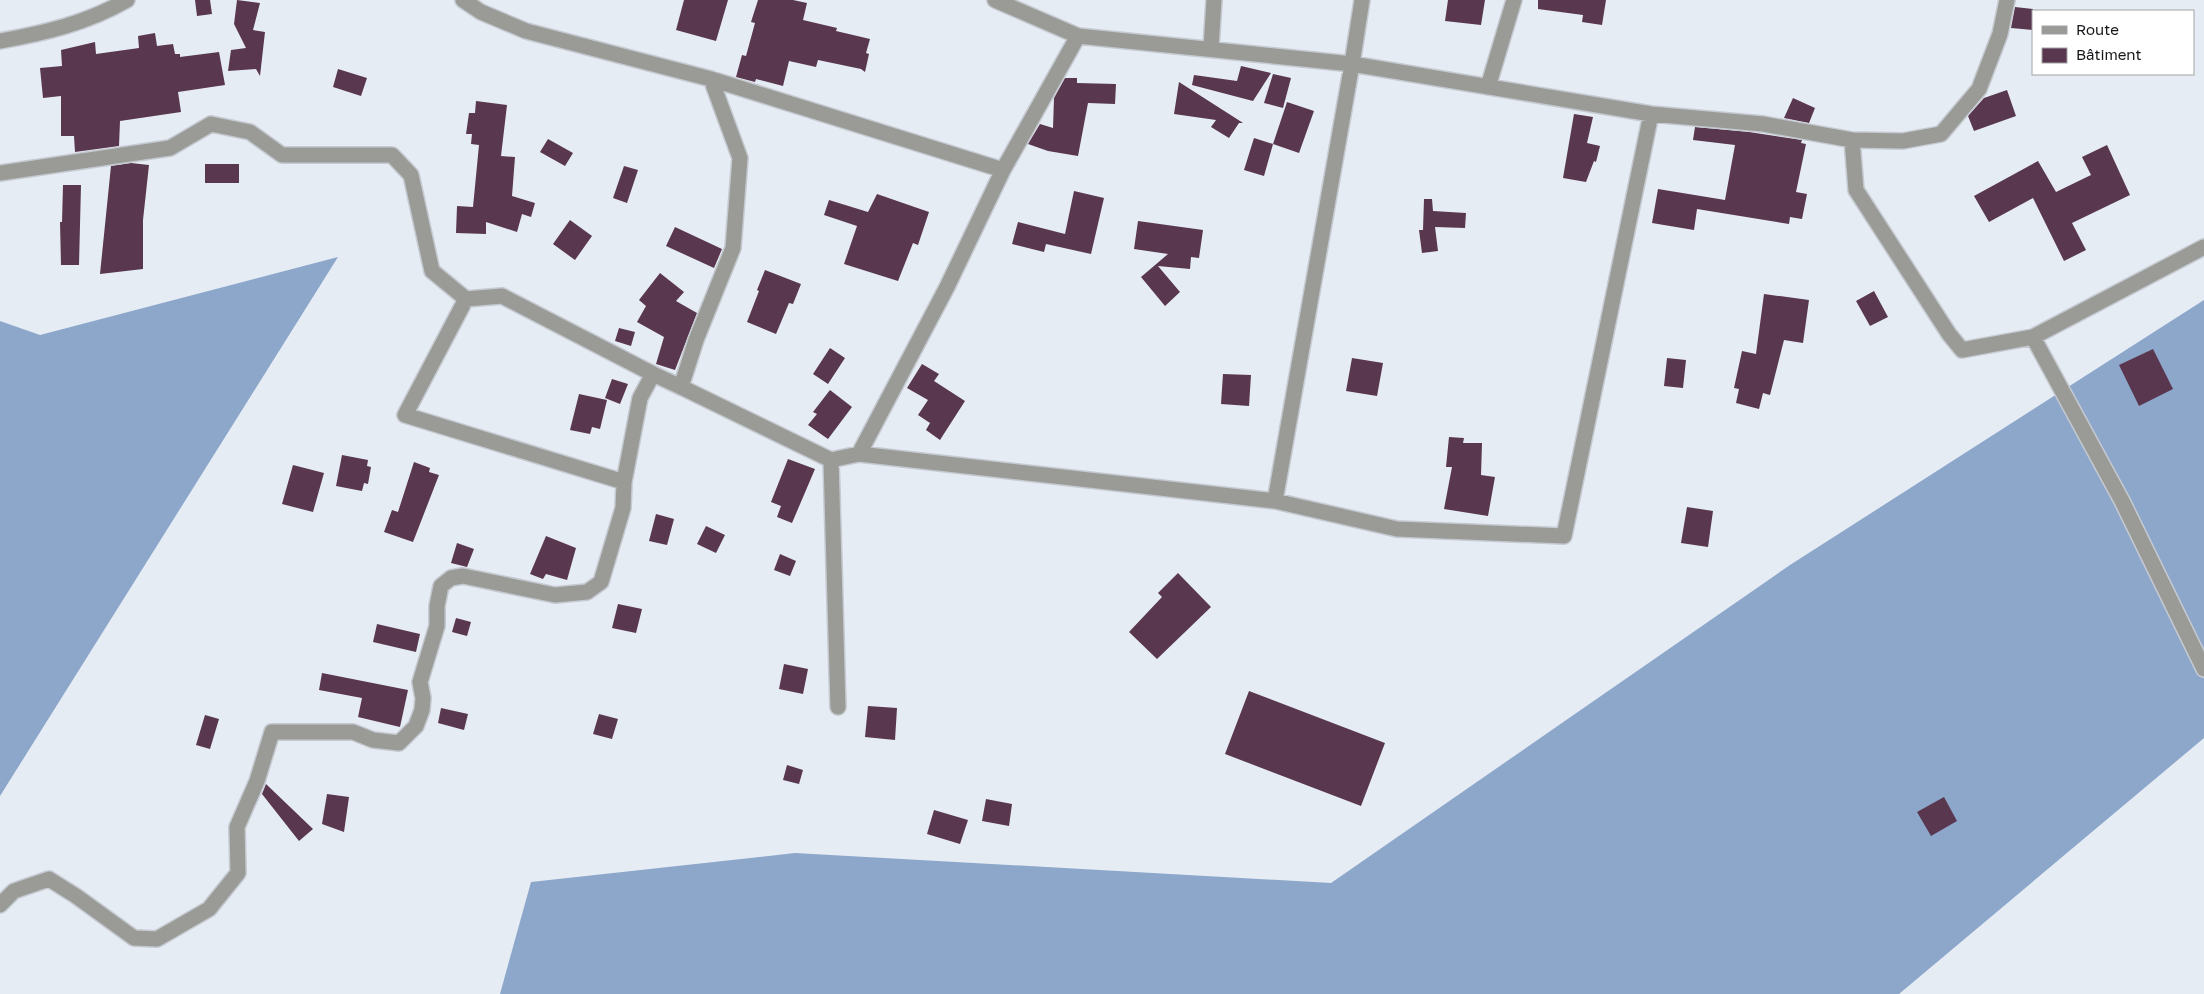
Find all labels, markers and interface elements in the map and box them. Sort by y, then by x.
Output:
legend [2032,10,2194,75]
text: Route [2076,20,2119,38]
text: Bâtiment [2076,45,2141,63]

